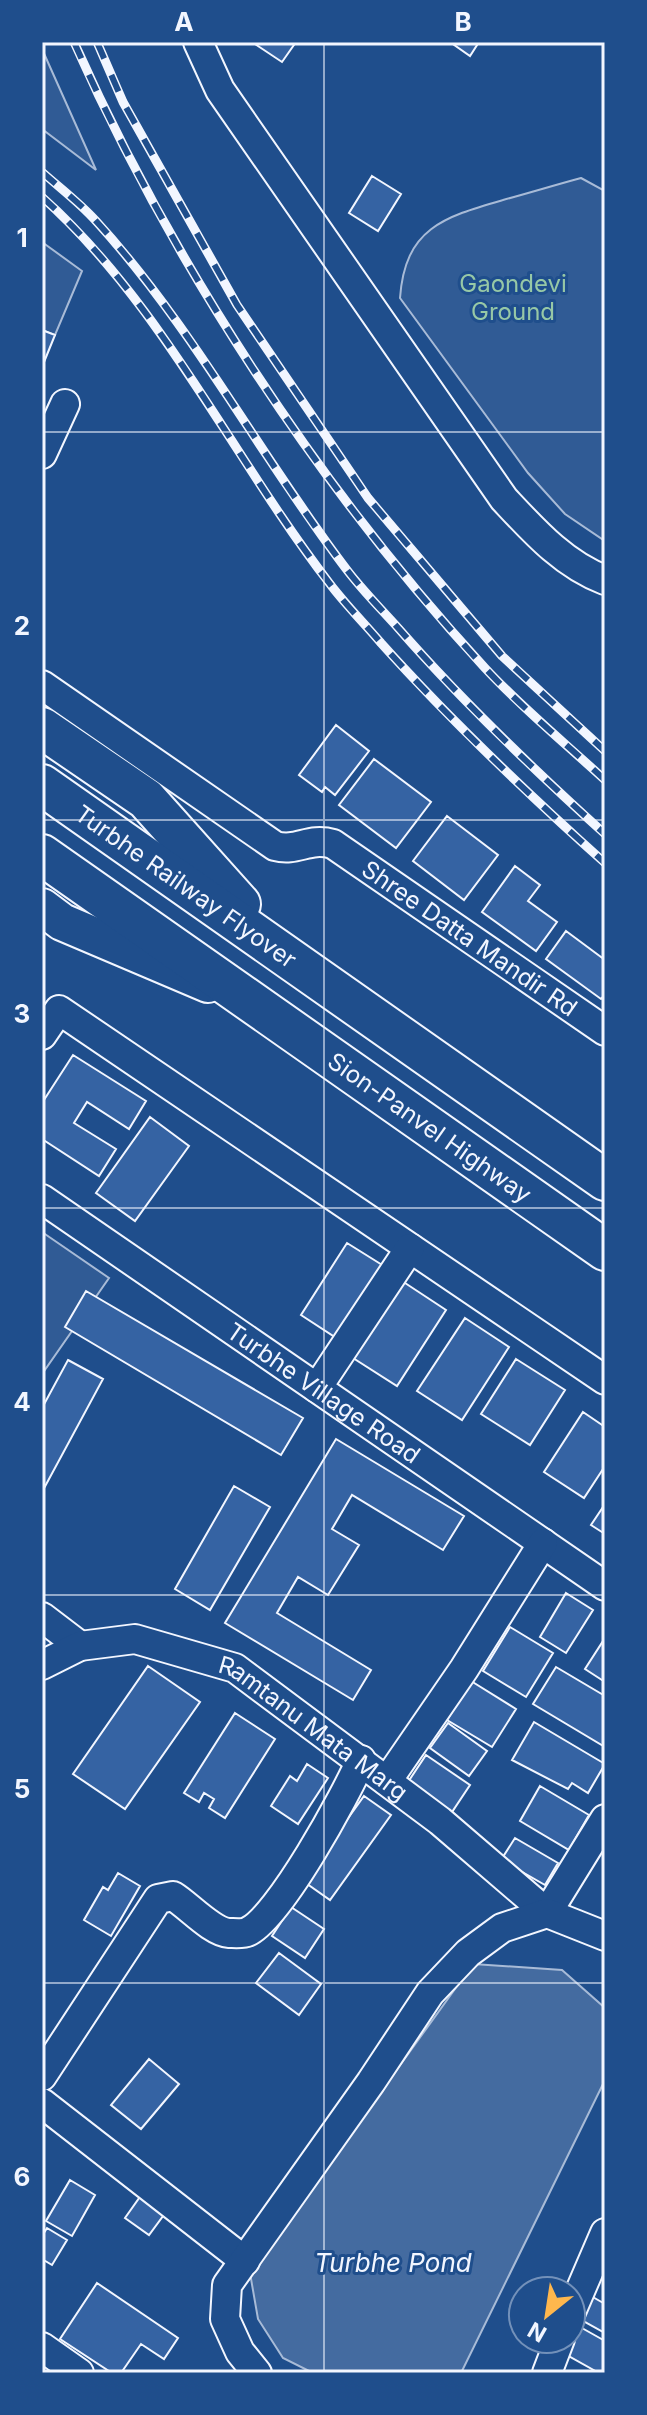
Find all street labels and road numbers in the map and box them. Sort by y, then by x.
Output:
street label: Turbhe Railway Flyover [70,799,302,974]
street label: Shree Datta Mandir Rd [357,854,583,1022]
street label: Sion-Panvel Highway [323,1046,537,1209]
street label: Turbhe Village Road [222,1316,426,1469]
street label: Ramtanu Mata Marg [215,1650,414,1806]

